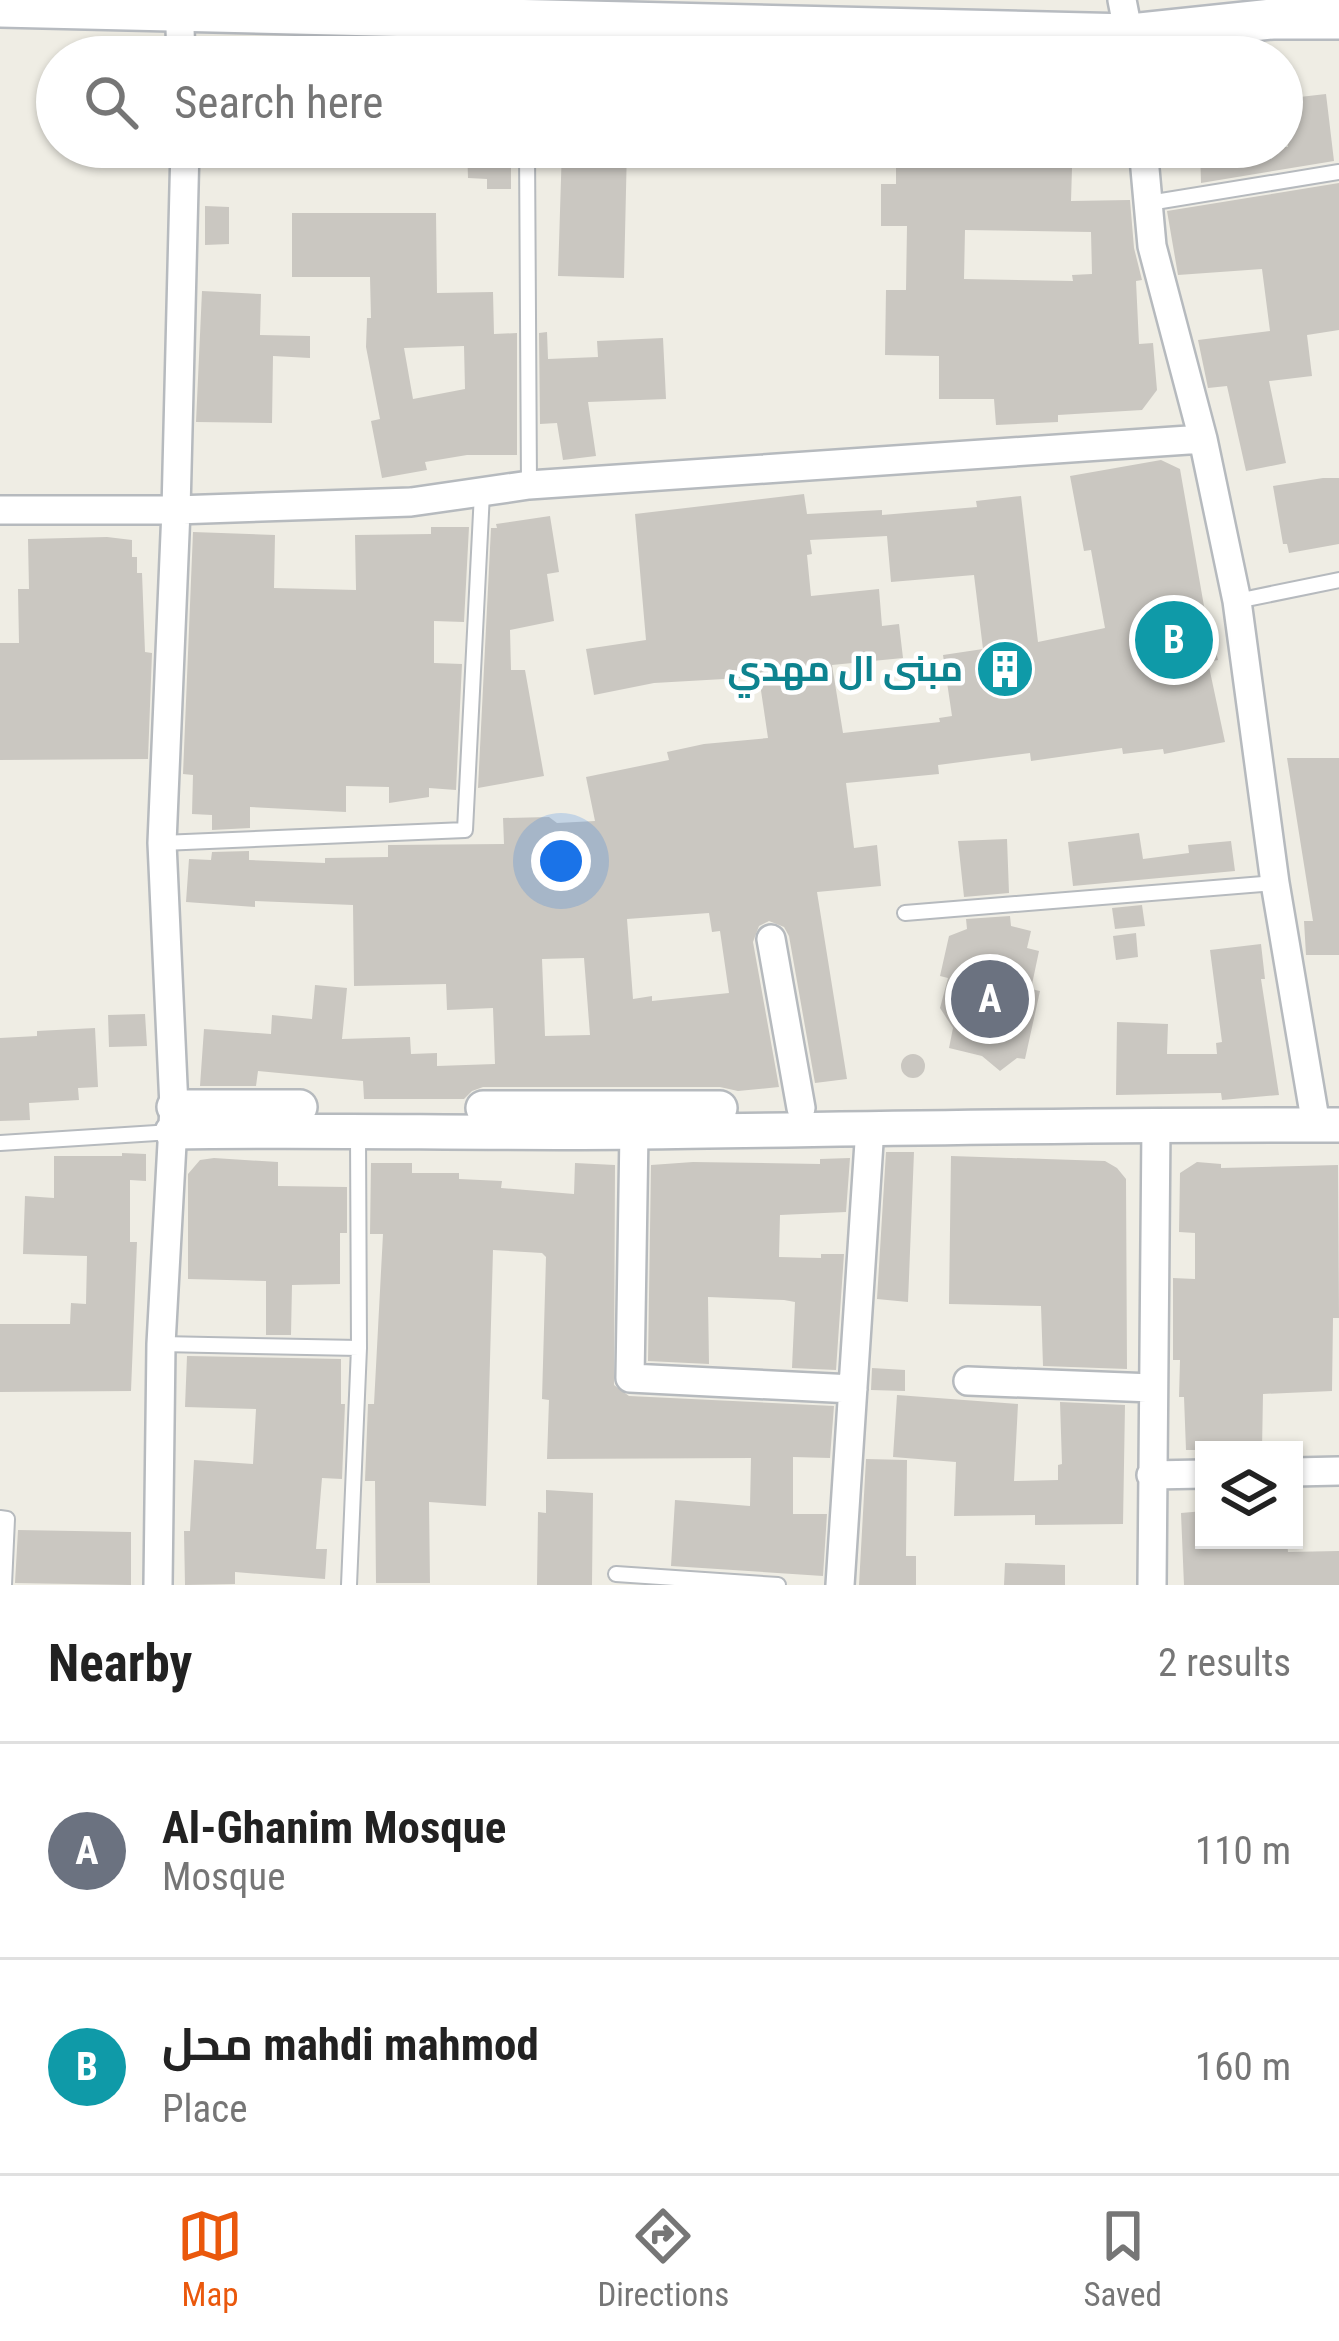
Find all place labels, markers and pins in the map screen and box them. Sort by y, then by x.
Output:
pin: B [1135,595,1213,685]
building icon: مبنى ال مهدي [974,638,1036,700]
place label: مبنى ال مهدي [727,648,963,698]
pin: A [951,954,1029,1044]

